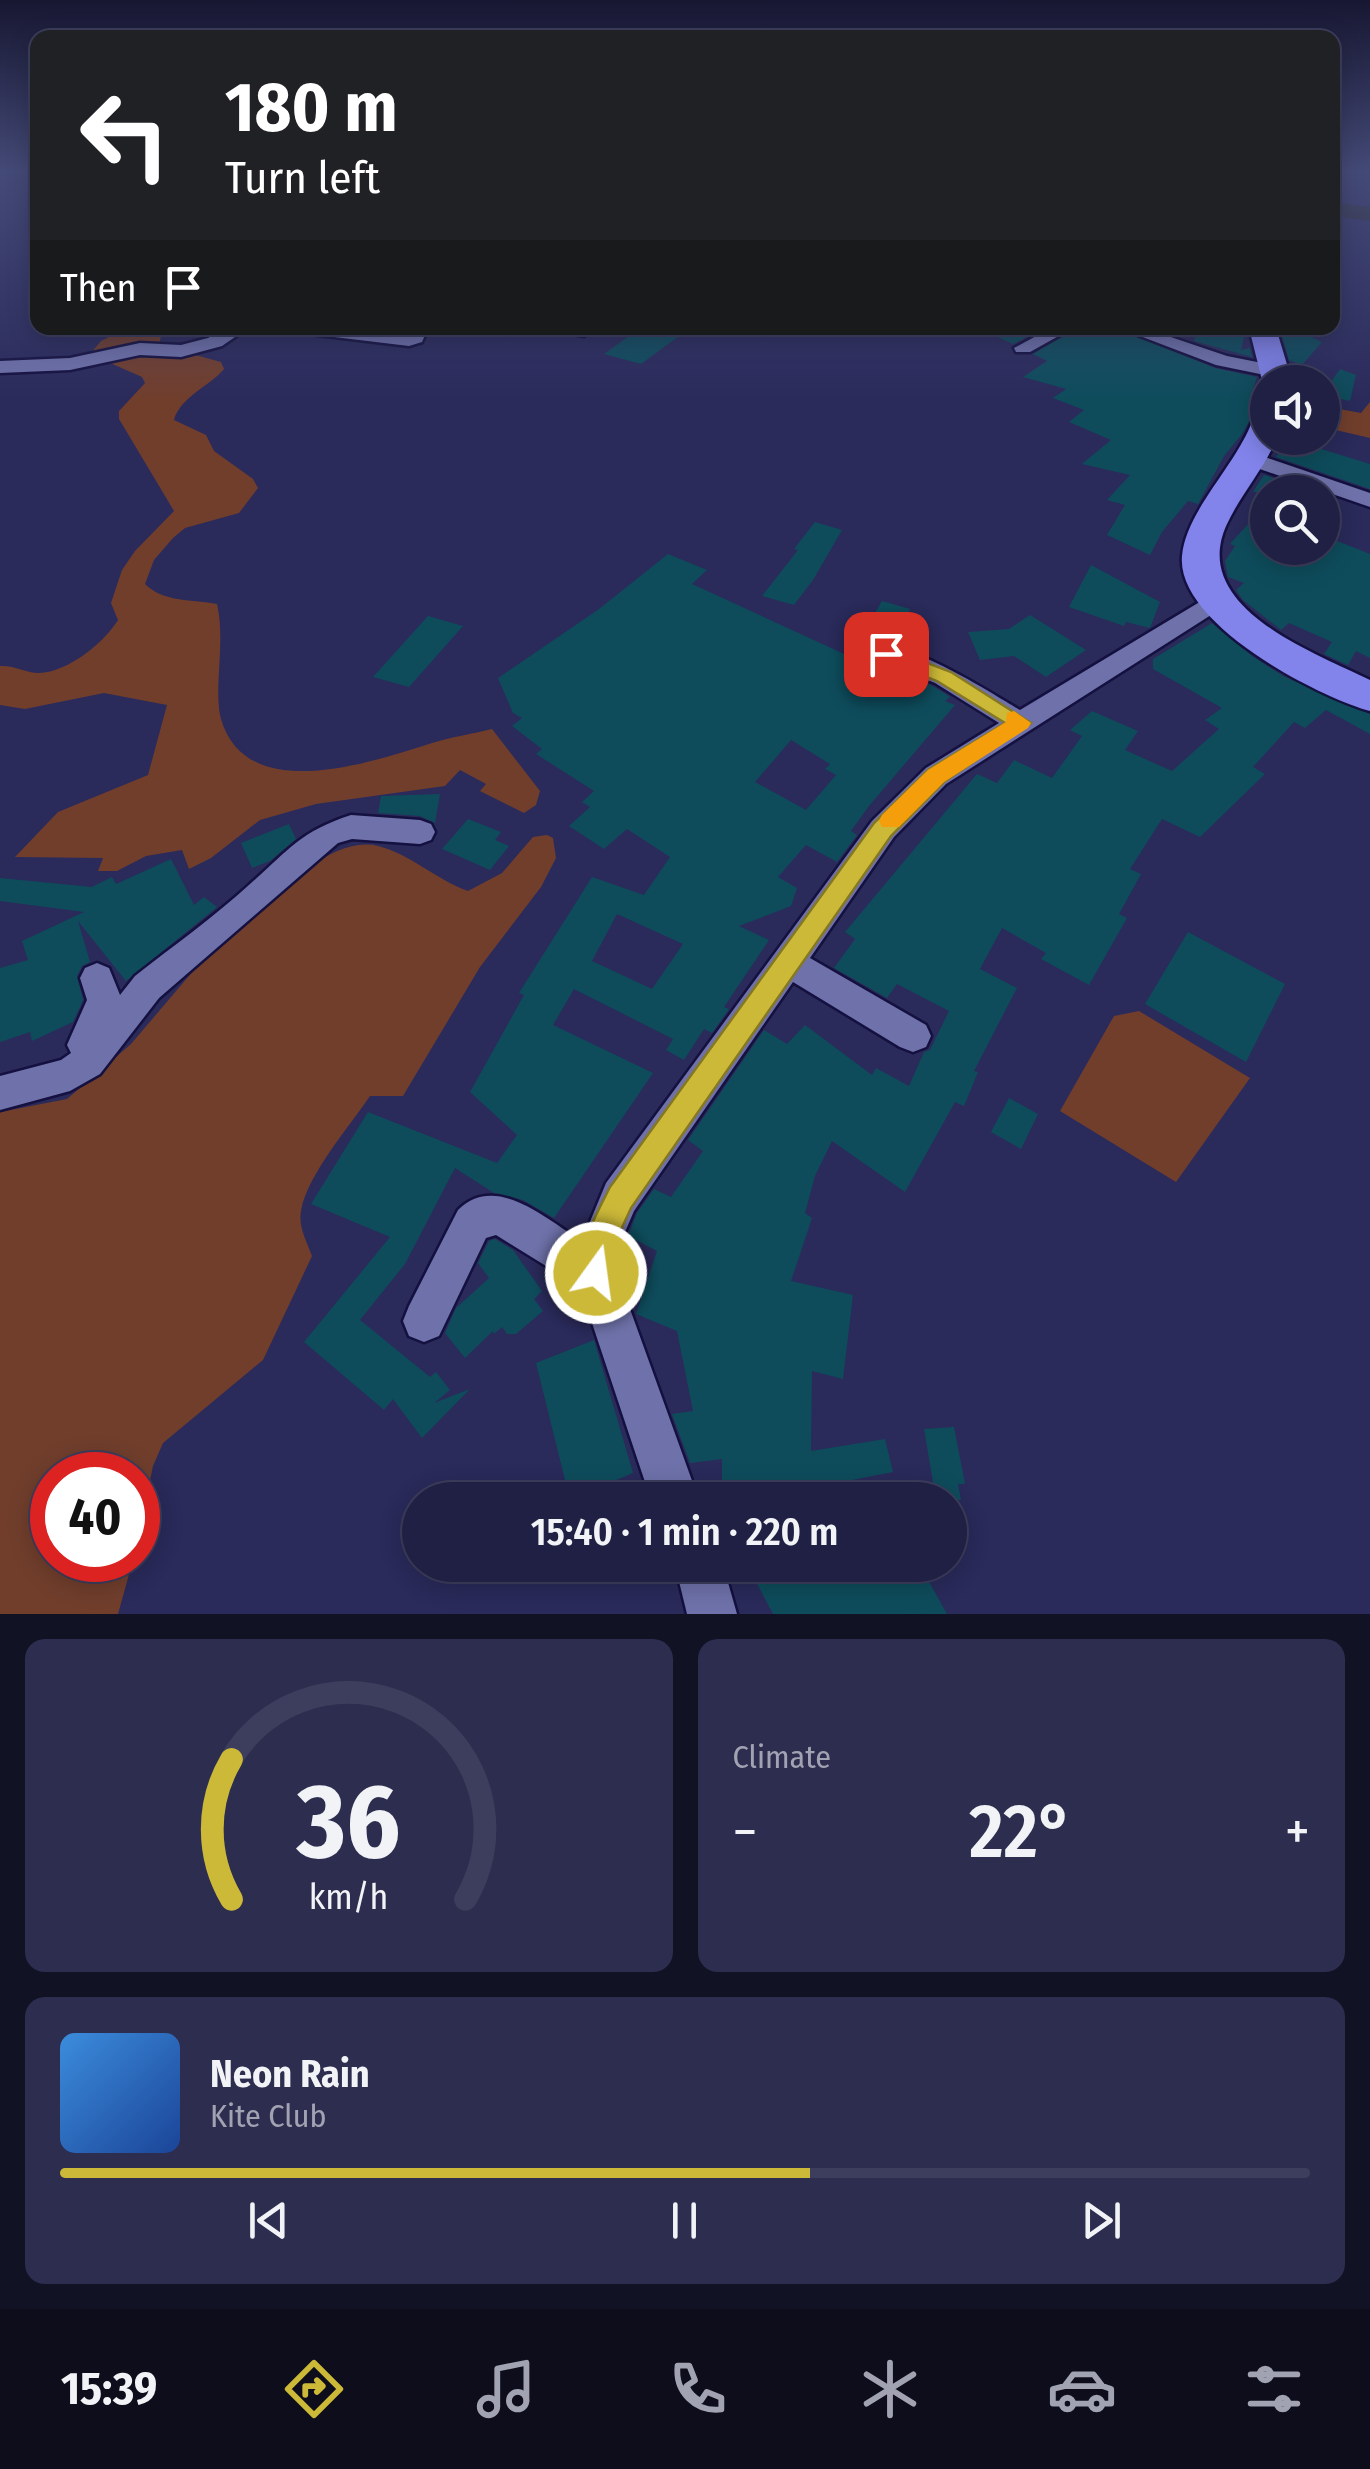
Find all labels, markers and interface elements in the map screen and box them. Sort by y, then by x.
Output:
text: 180 m [225,66,398,150]
icon: left [60,70,190,200]
text: Turn left [225,151,380,205]
icon: arrive [156,260,211,315]
text: Then [60,265,136,311]
map controls [1250,365,1340,565]
button: sound [1250,365,1340,455]
button: search [1250,475,1340,565]
pin [844,612,929,697]
icon: arrive [859,627,914,682]
position arrow [544,1221,648,1325]
speed limit sign: 40 [30,1452,160,1582]
text: 15:40 · 1 min · 220 m [531,1509,838,1555]
text: Climate [733,1738,831,1776]
text: 36 [296,1760,401,1885]
text: 22° [969,1787,1073,1877]
text: − [733,1799,757,1865]
text: + [1285,1799,1310,1865]
text: km/h [309,1876,389,1918]
text: Neon Rain [210,2051,370,2097]
text: Kite Club [210,2097,326,2135]
icon: previous [241,2193,296,2248]
icon: pause [657,2193,712,2248]
icon: next [1074,2193,1129,2248]
icon: directions [279,2354,349,2424]
icon: music [471,2354,541,2424]
icon: phone [663,2354,733,2424]
icon: climate [855,2354,925,2424]
icon: car [1047,2354,1117,2424]
icon: filters [1239,2354,1309,2424]
text: 15:39 [61,2362,157,2416]

